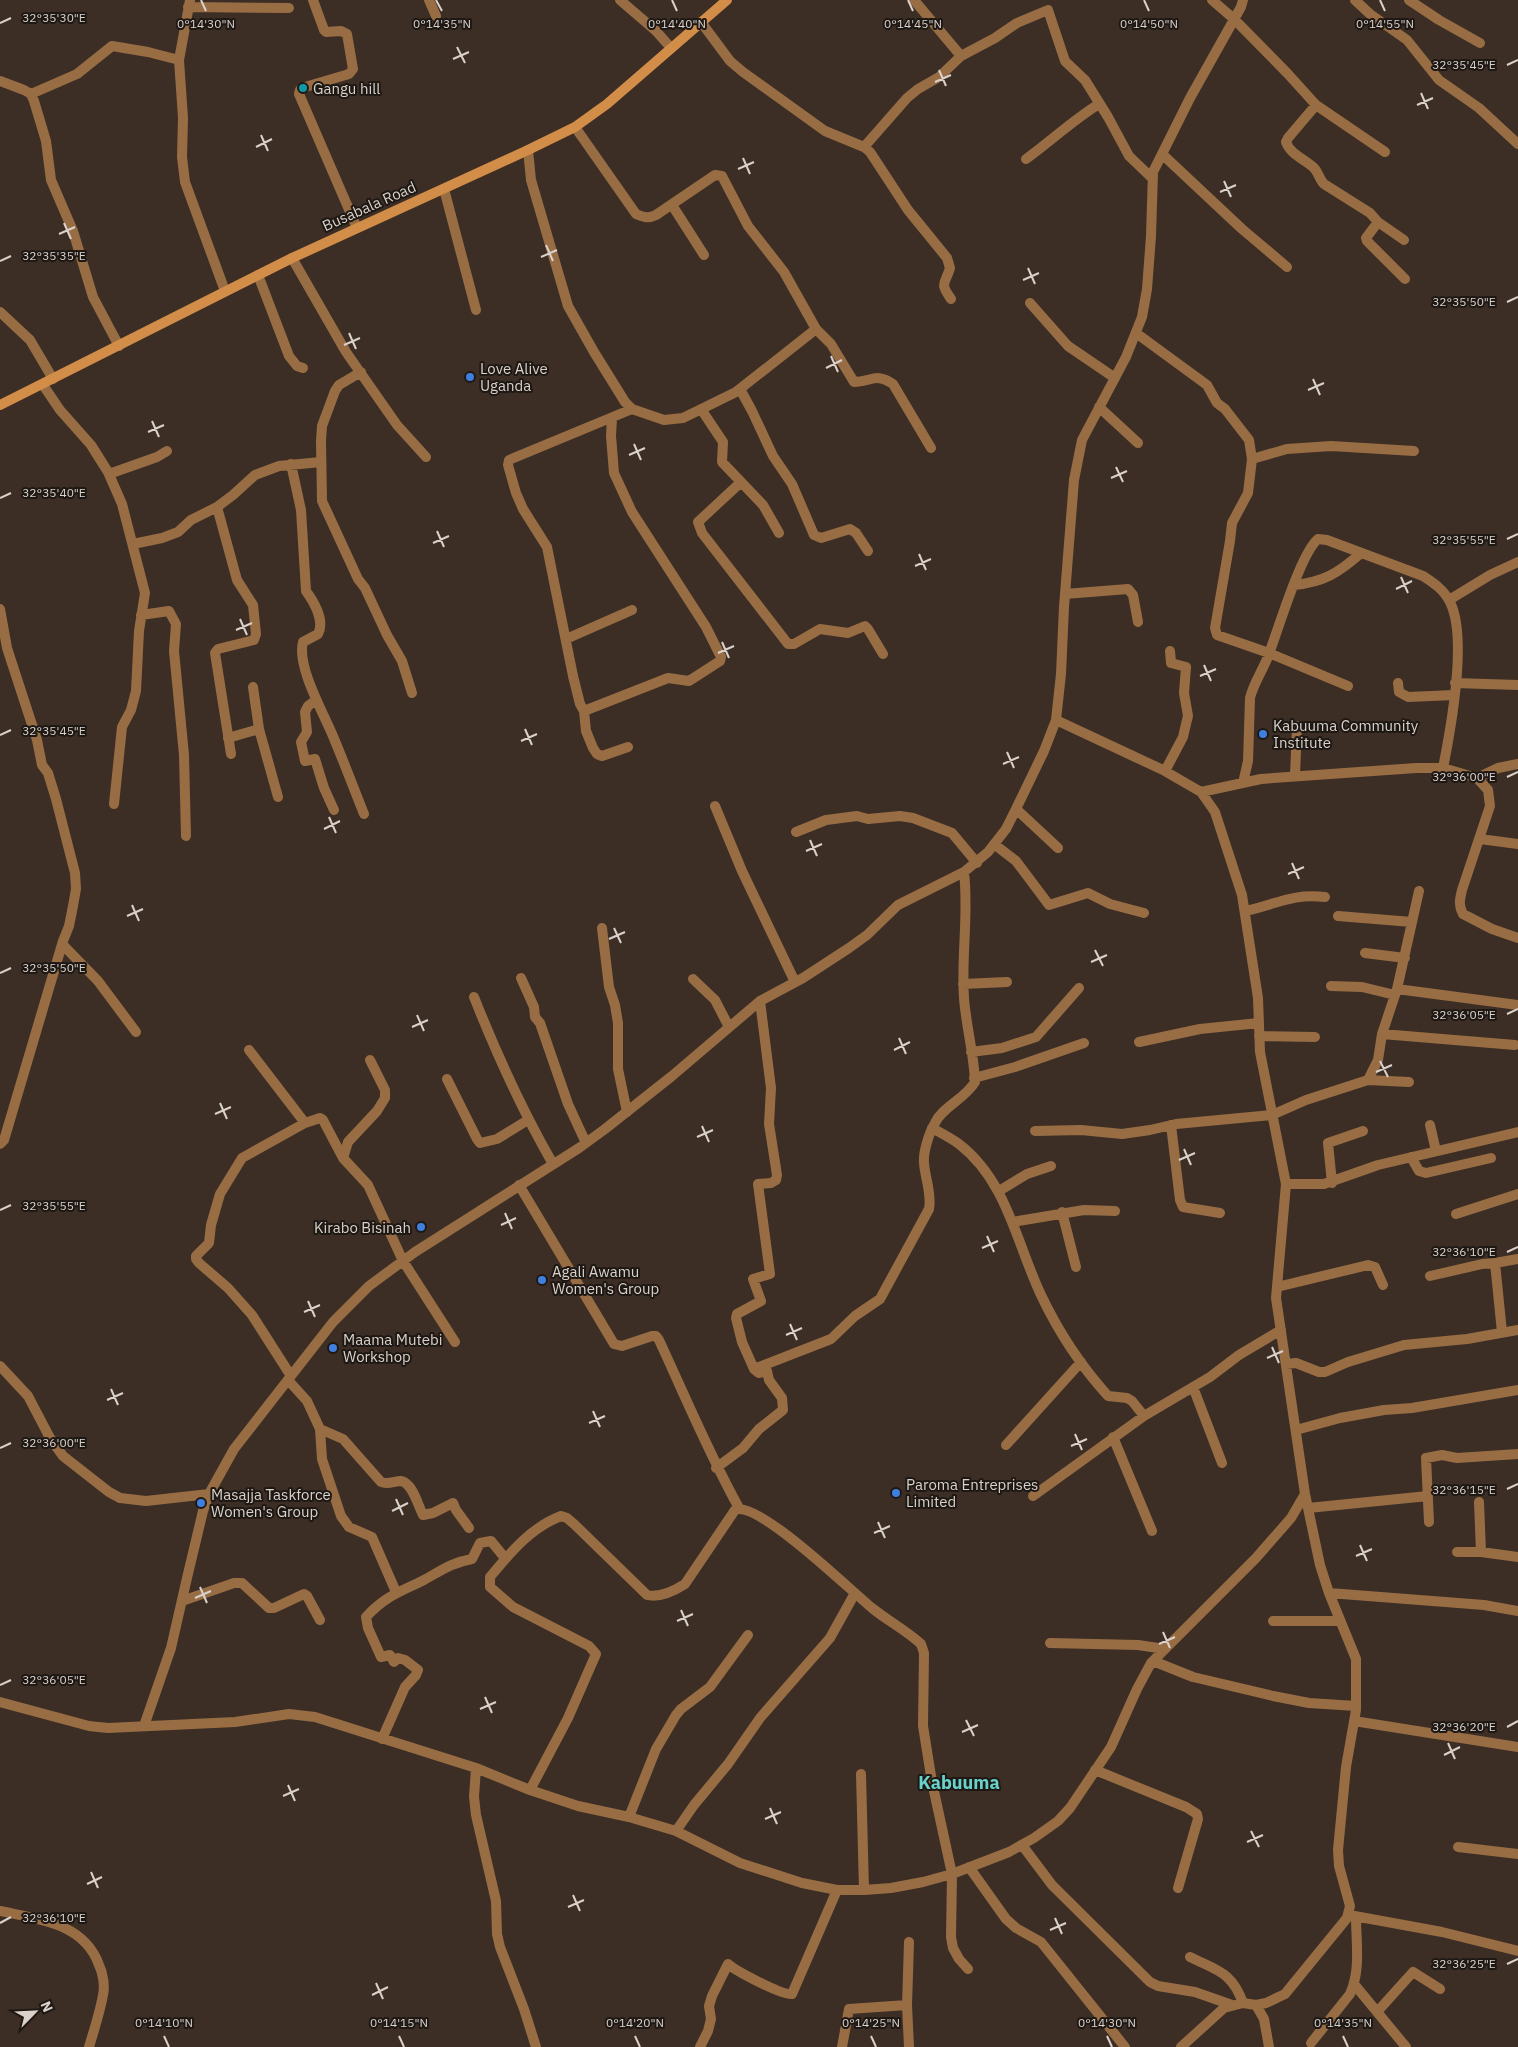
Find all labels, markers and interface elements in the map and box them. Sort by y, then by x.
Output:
text: 32°35'30"E [22,10,86,25]
text: 0°14'30"N [177,16,235,31]
text: 0°14'35"N [413,16,471,31]
text: 0°14'40"N [648,16,706,31]
text: 0°14'45"N [884,16,942,31]
text: 0°14'50"N [1120,16,1178,31]
text: 0°14'55"N [1356,16,1414,31]
text: 32°35'45"E [1432,57,1496,72]
place label: Gangu hill [313,79,380,98]
marker: Gangu hill [297,82,309,94]
street label: Busabala Road [319,177,419,235]
text: 32°35'35"E [22,248,86,263]
text: 32°35'50"E [1432,294,1496,309]
place label: Love Alive Uganda [480,359,548,395]
marker: Love Alive Uganda [464,371,476,383]
text: 32°35'40"E [22,485,86,500]
text: 32°35'55"E [1432,532,1496,547]
place label: Kabuuma Community Institute [1273,716,1419,752]
text: 32°35'45"E [22,723,86,738]
marker: Kabuuma Community Institute [1257,728,1269,740]
text: 32°36'00"E [1432,769,1496,784]
text: 32°35'50"E [22,960,86,975]
text: 32°36'05"E [1432,1007,1496,1022]
text: 32°35'55"E [22,1198,86,1213]
place label: Kirabo Bisinah [314,1218,411,1237]
marker: Kirabo Bisinah [415,1221,427,1233]
text: 32°36'10"E [1432,1244,1496,1259]
place label: Agali Awamu Women's Group [552,1262,659,1298]
marker: Agali Awamu Women's Group [536,1274,548,1286]
place label: Maama Mutebi Workshop [343,1330,442,1366]
marker: Maama Mutebi Workshop [327,1342,339,1354]
text: 32°36'00"E [22,1435,86,1450]
place label: Paroma Entreprises Limited [906,1475,1038,1511]
text: 32°36'15"E [1432,1482,1496,1497]
place label: Masajja Taskforce Women's Group [211,1485,331,1521]
marker: Paroma Entreprises Limited [890,1487,902,1499]
marker: Masajja Taskforce Women's Group [195,1497,207,1509]
text: 32°36'05"E [22,1672,86,1687]
text: 32°36'20"E [1432,1719,1496,1734]
district label: Kabuuma [918,1771,1000,1794]
text: 32°36'10"E [22,1910,86,1925]
text: 32°36'25"E [1432,1956,1496,1971]
north arrow [10,1987,60,2037]
text: N [37,1998,57,2015]
text: 0°14'10"N [135,2015,193,2030]
text: 0°14'15"N [370,2015,428,2030]
text: 0°14'20"N [606,2015,664,2030]
text: 0°14'25"N [842,2015,900,2030]
text: 0°14'30"N [1078,2015,1136,2030]
text: 0°14'35"N [1314,2015,1372,2030]

